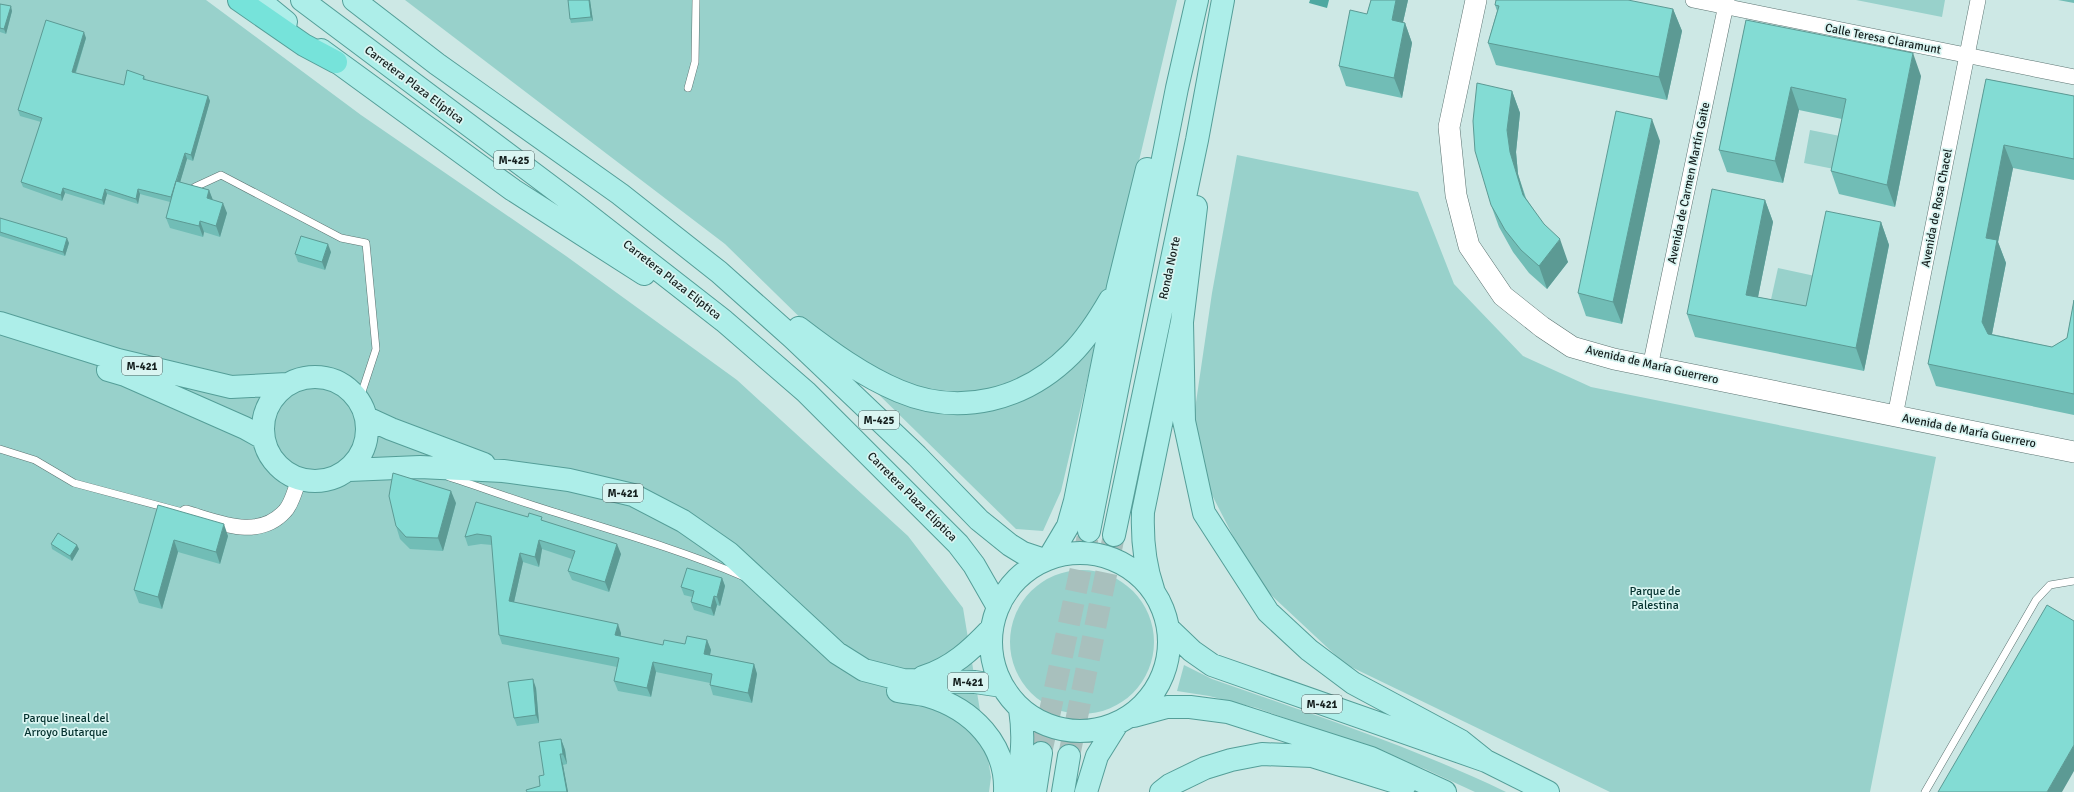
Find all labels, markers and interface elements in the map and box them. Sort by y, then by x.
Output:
street label: Calle Teresa Claramunt [1824,20,1942,58]
street label: Carretera Plaza Elíptica [361,43,467,127]
street label: Avenida de Carmen Martín Gaite [1665,101,1713,265]
street label: Avenida de Rosa Chacel [1918,147,1956,269]
road number: M-425 [494,151,534,169]
street label: Ronda Norte [1156,235,1184,301]
street label: Carretera Plaza Elíptica [620,237,724,323]
street label: Avenida de María Guerrero [1584,342,1720,388]
road number: M-421 [122,357,162,375]
road number: M-425 [859,411,899,429]
street label: Avenida de María Guerrero [1901,411,2037,451]
street label: Carretera Plaza Elíptica [864,449,960,545]
road number: M-421 [603,484,643,502]
park label: Parque de Palestina [1630,584,1680,613]
road number: M-421 [948,673,988,691]
road number: M-421 [1302,695,1342,713]
park label: Parque lineal del Arroyo Butarque [23,711,109,740]

